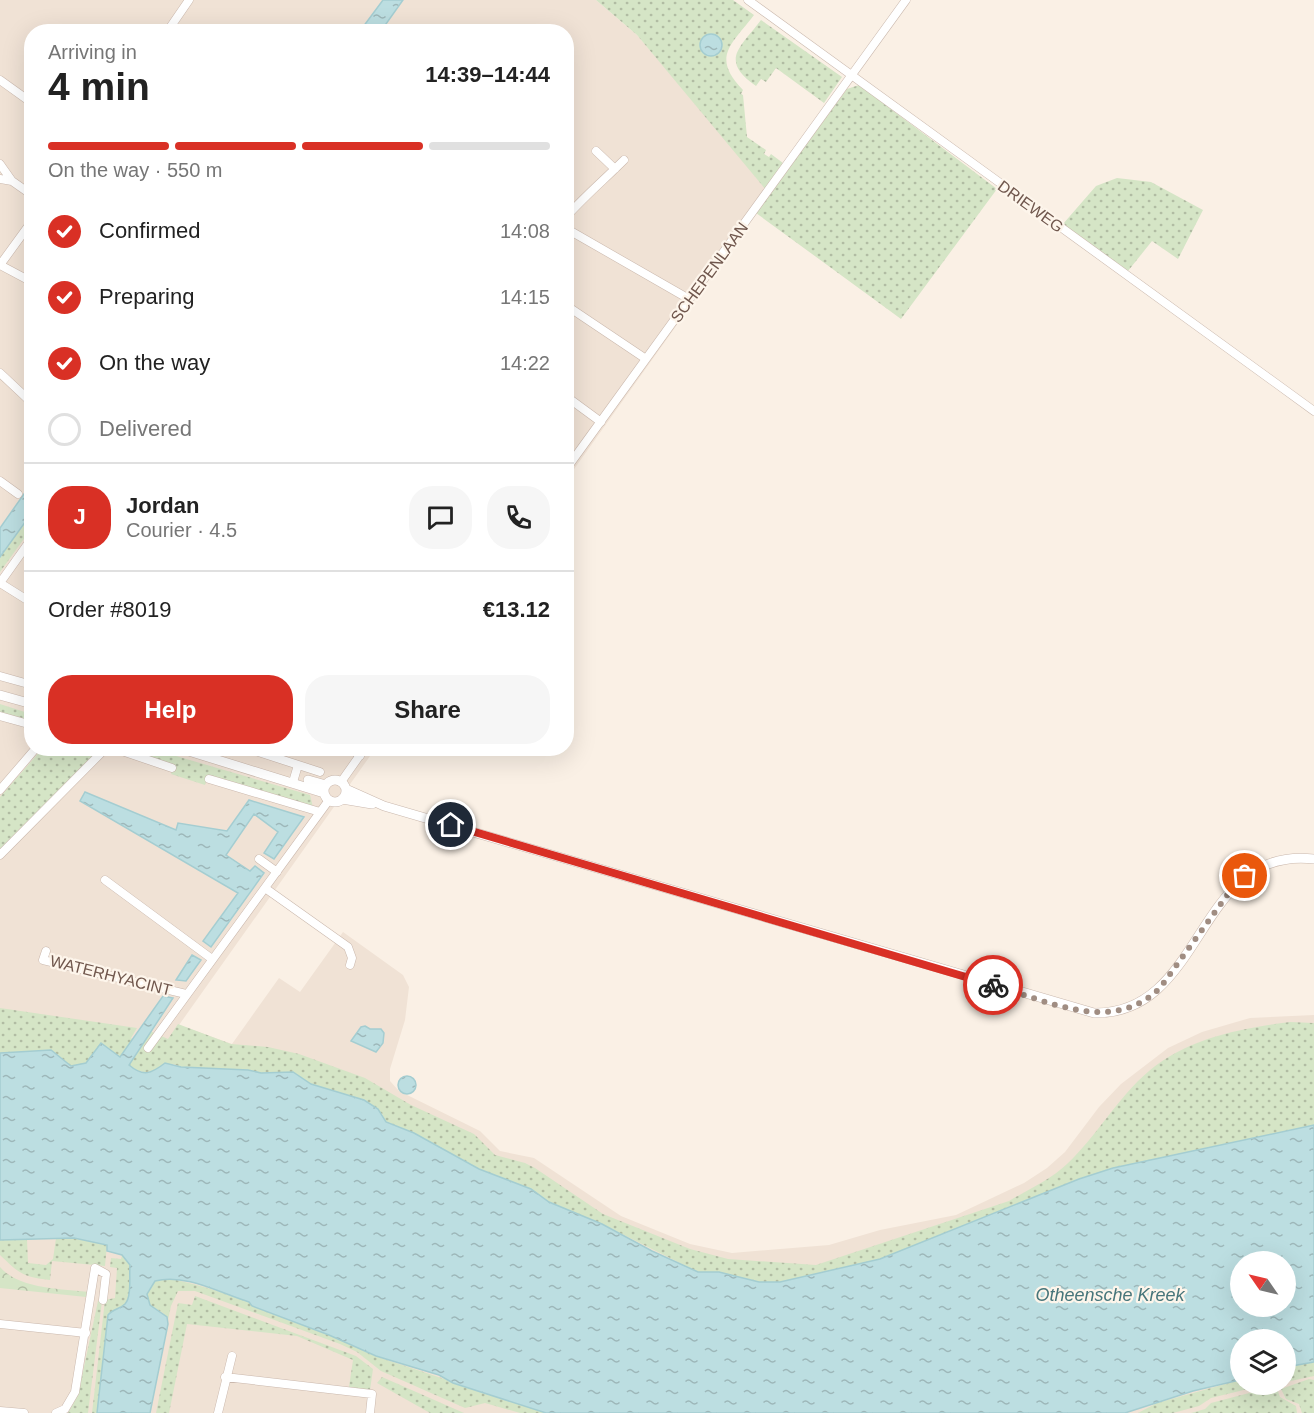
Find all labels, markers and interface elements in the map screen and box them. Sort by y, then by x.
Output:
text: Arriving in [48,41,137,63]
text: 14:39–14:44 [425,62,550,87]
text: 4 min [48,65,150,108]
text: On the way · 550 m [48,159,223,181]
street label: DRIEWEG [995,177,1067,236]
icon: check [48,215,81,248]
text: Confirmed [99,218,200,243]
street label: SCHEPENLAAN [668,219,751,325]
text: 14:08 [500,220,550,242]
icon: check [48,281,81,314]
text: Preparing [99,284,194,309]
text: 14:15 [500,286,550,308]
icon: check [48,347,81,380]
text: On the way [99,350,210,375]
text: 14:22 [500,352,550,374]
text: Delivered [99,416,192,441]
button: chat [409,486,472,549]
button: phone [487,486,550,549]
text: Jordan [126,493,199,518]
text: J [73,504,86,529]
text: Courier · 4.5 [126,519,237,541]
text: Order #8019 [48,597,172,622]
text: €13.12 [483,597,550,622]
button: Help [48,675,293,744]
button: Share [305,675,550,744]
pin [425,799,476,850]
icon: home [434,808,467,841]
pin [1219,850,1270,901]
icon: bag [1228,859,1261,892]
street label: WATERHYACINT [48,952,174,999]
courier [963,955,1023,1015]
icon: bike [977,969,1010,1002]
north arrow [1230,1251,1296,1317]
map controls [1230,1251,1296,1395]
water label: Otheensche Kreek [1035,1285,1186,1305]
button: layers [1230,1329,1296,1395]

